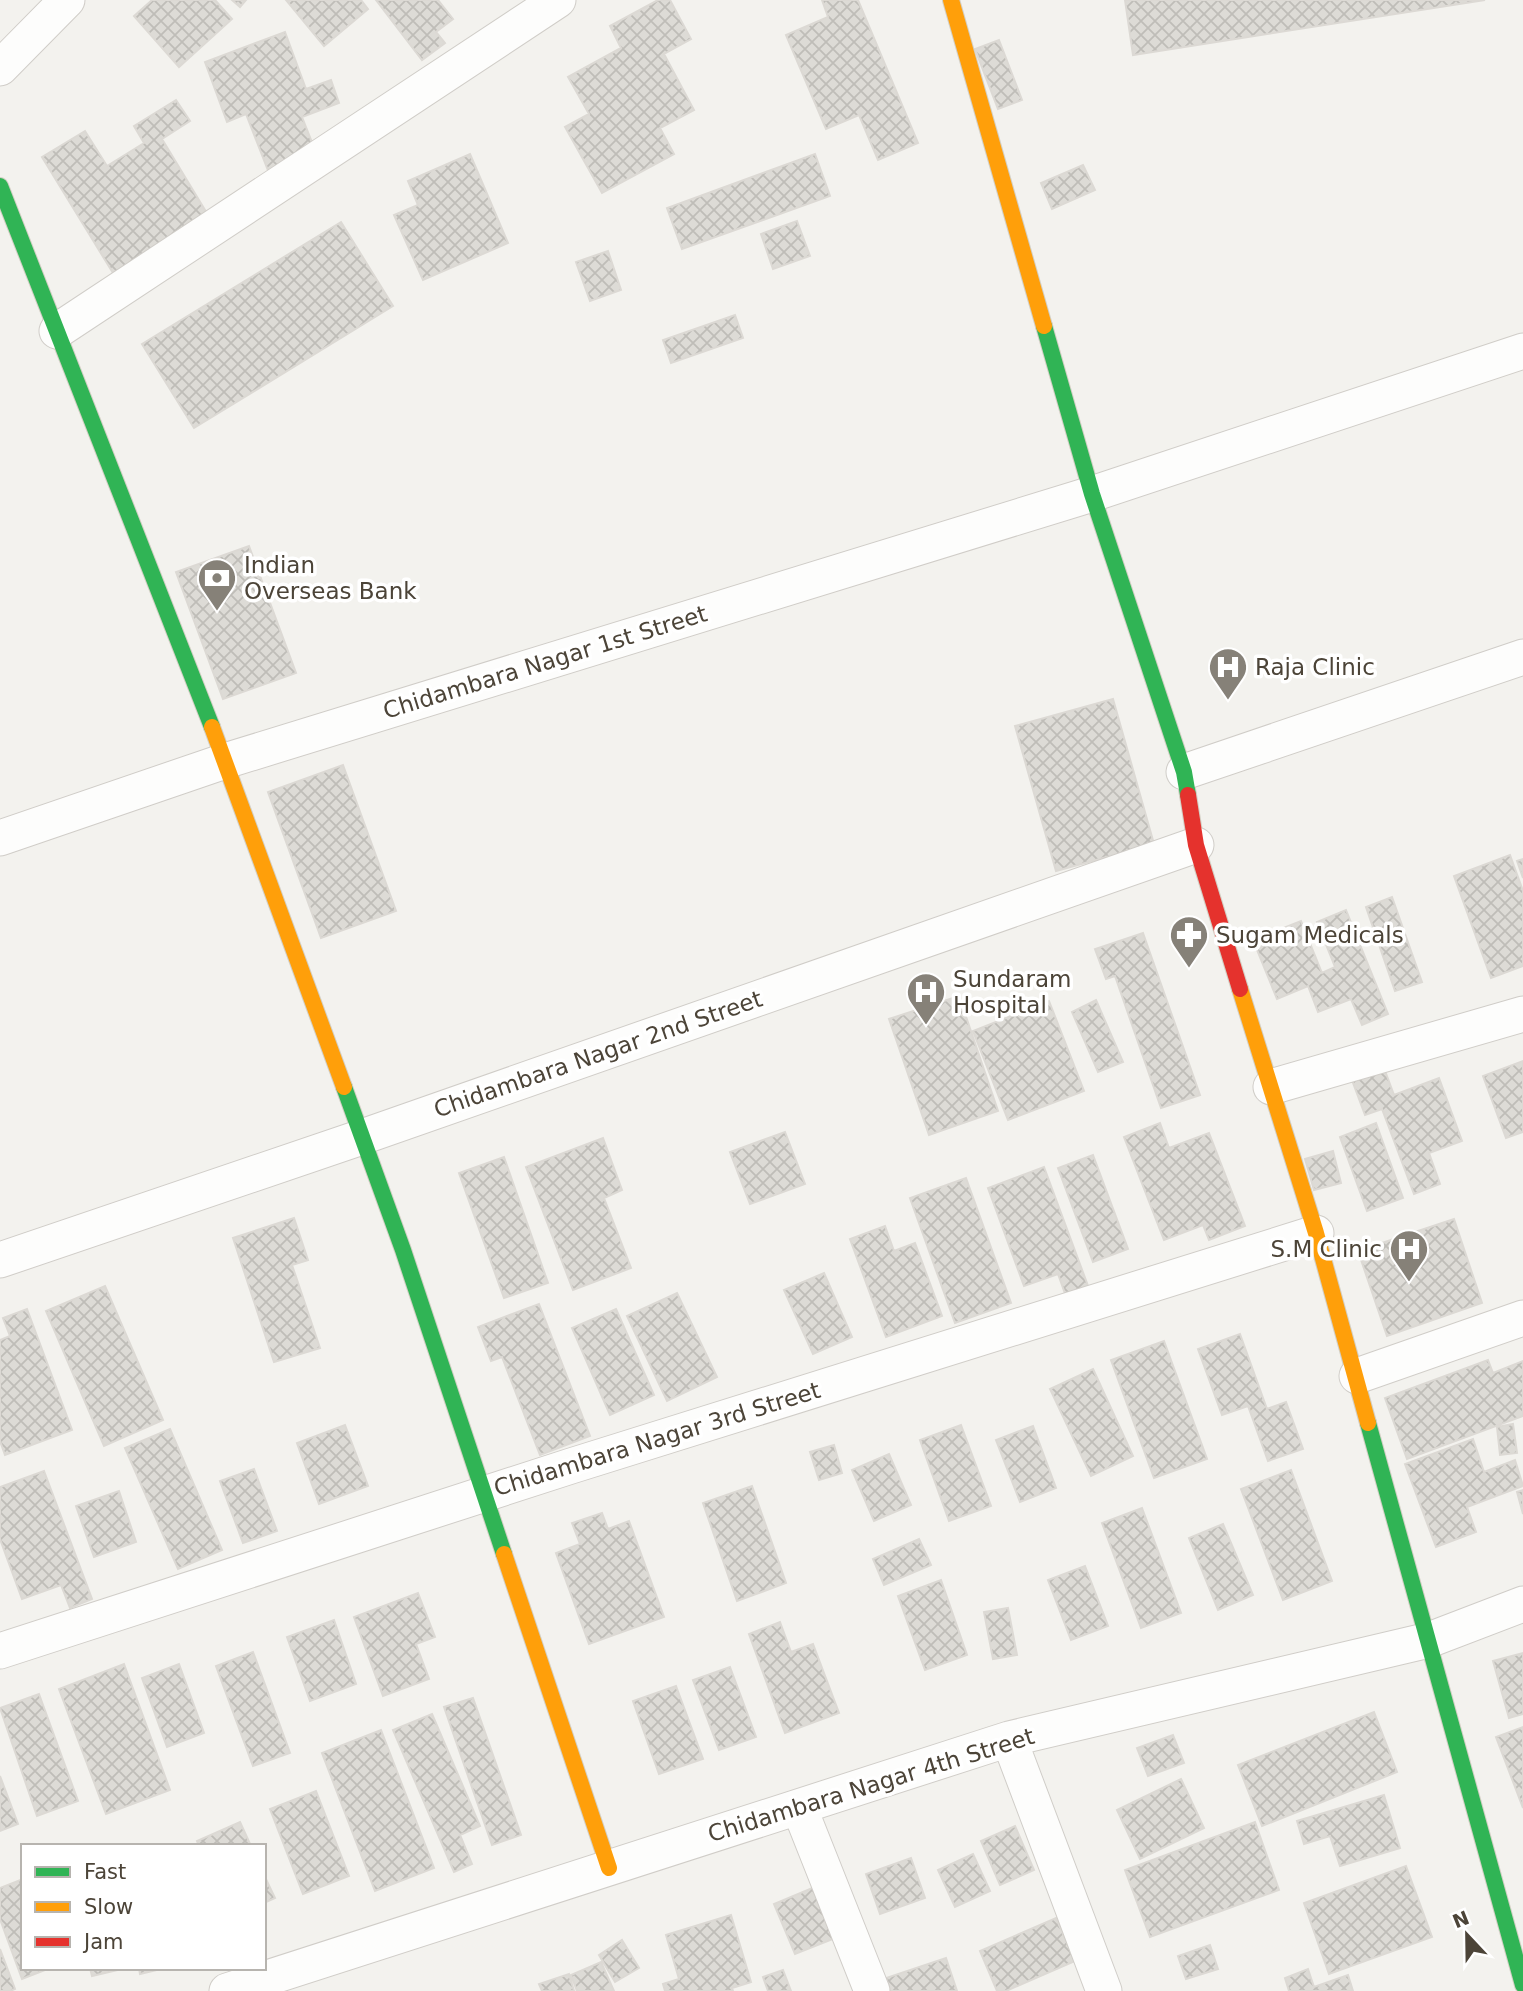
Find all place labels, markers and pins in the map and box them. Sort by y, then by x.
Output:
place label: Indian Overseas Bank [244,552,417,604]
bank icon: Indian Overseas Bank [196,557,238,612]
hospital icon: Raja Clinic [1207,646,1249,701]
place label: Raja Clinic [1255,654,1375,680]
pharmacy icon: Sugam Medicals [1168,914,1210,969]
place label: Sugam Medicals [1216,922,1404,948]
place label: Sundaram Hospital [953,966,1071,1018]
hospital icon: Sundaram Hospital [905,971,947,1026]
hospital icon: S.M Clinic [1388,1228,1430,1283]
place label: S.M Clinic [1270,1236,1382,1262]

